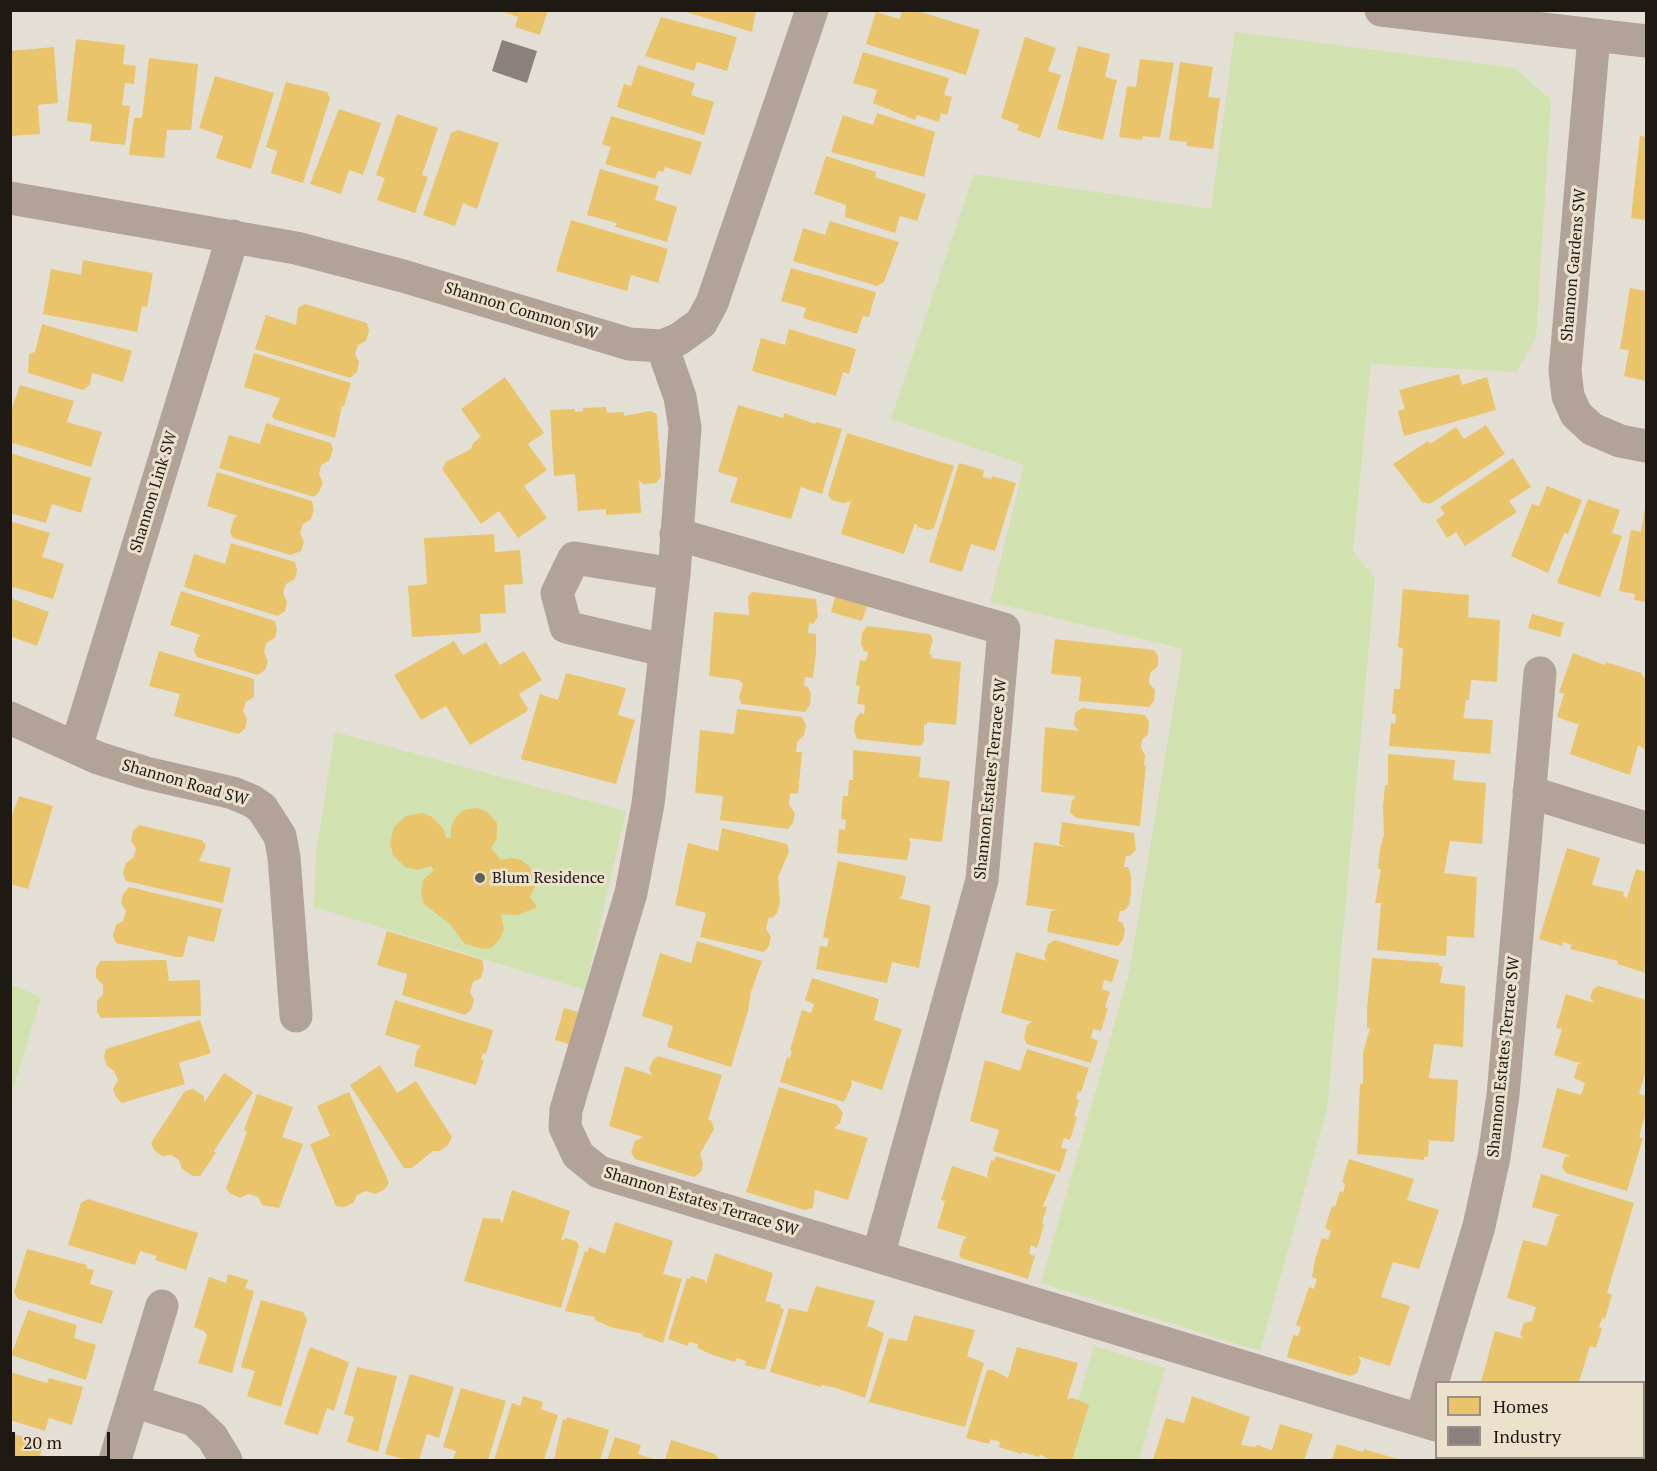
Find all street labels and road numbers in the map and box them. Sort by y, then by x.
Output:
street label: Shannon Gardens SW [1558,188,1590,342]
street label: Shannon Common SW [442,279,600,343]
street label: Shannon Link SW [126,429,182,555]
street label: Shannon Estates Terrace SW [971,677,1011,881]
street label: Shannon Road SW [120,756,250,810]
street label: Shannon Estates Terrace SW [1484,955,1524,1159]
street label: Shannon Estates Terrace SW [601,1163,801,1241]

